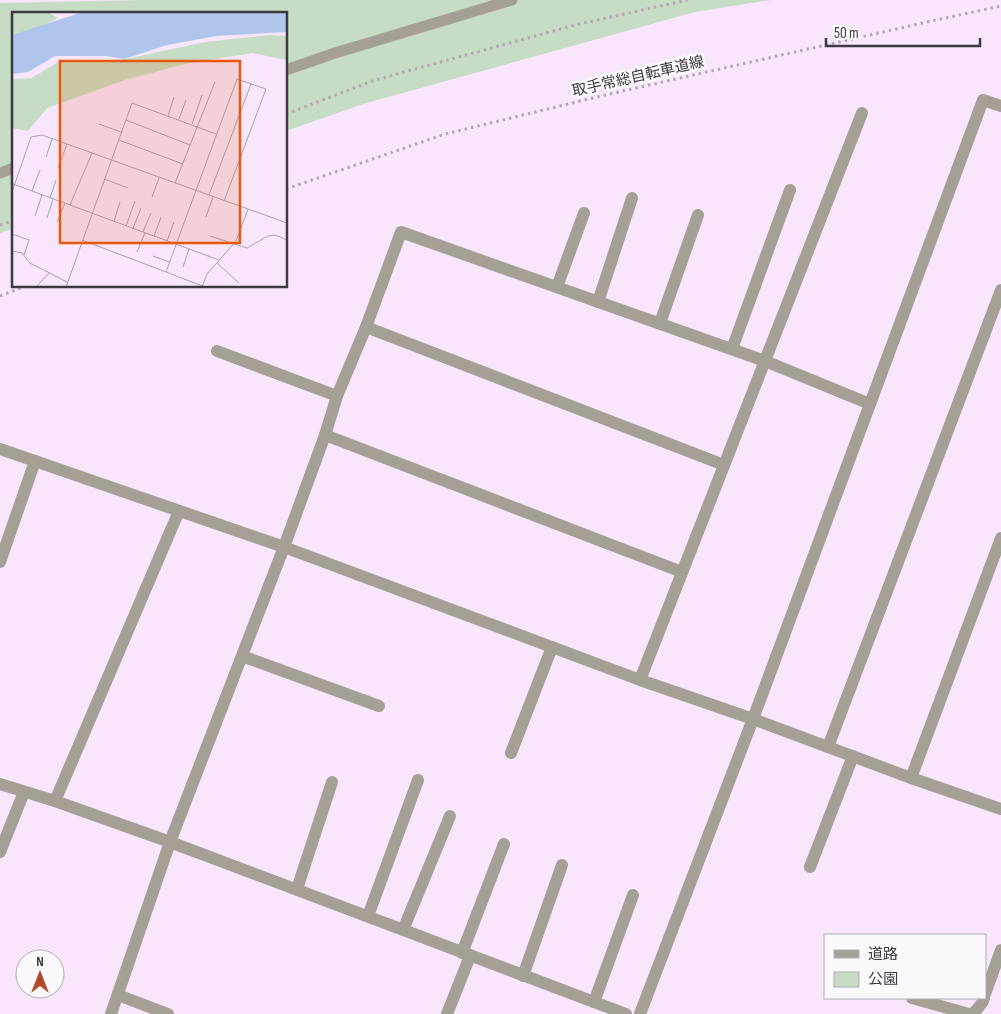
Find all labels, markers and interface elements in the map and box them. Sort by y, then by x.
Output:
inset map [12,12,288,288]
scale bar [826,15,980,47]
text: 50 m [834,24,859,43]
street label: 取手常総自転車道線 [570,52,706,101]
legend [824,934,986,999]
text: 道路 [868,945,898,964]
north arrow [15,949,65,999]
text: N [36,953,44,970]
text: 公園 [868,970,898,989]

